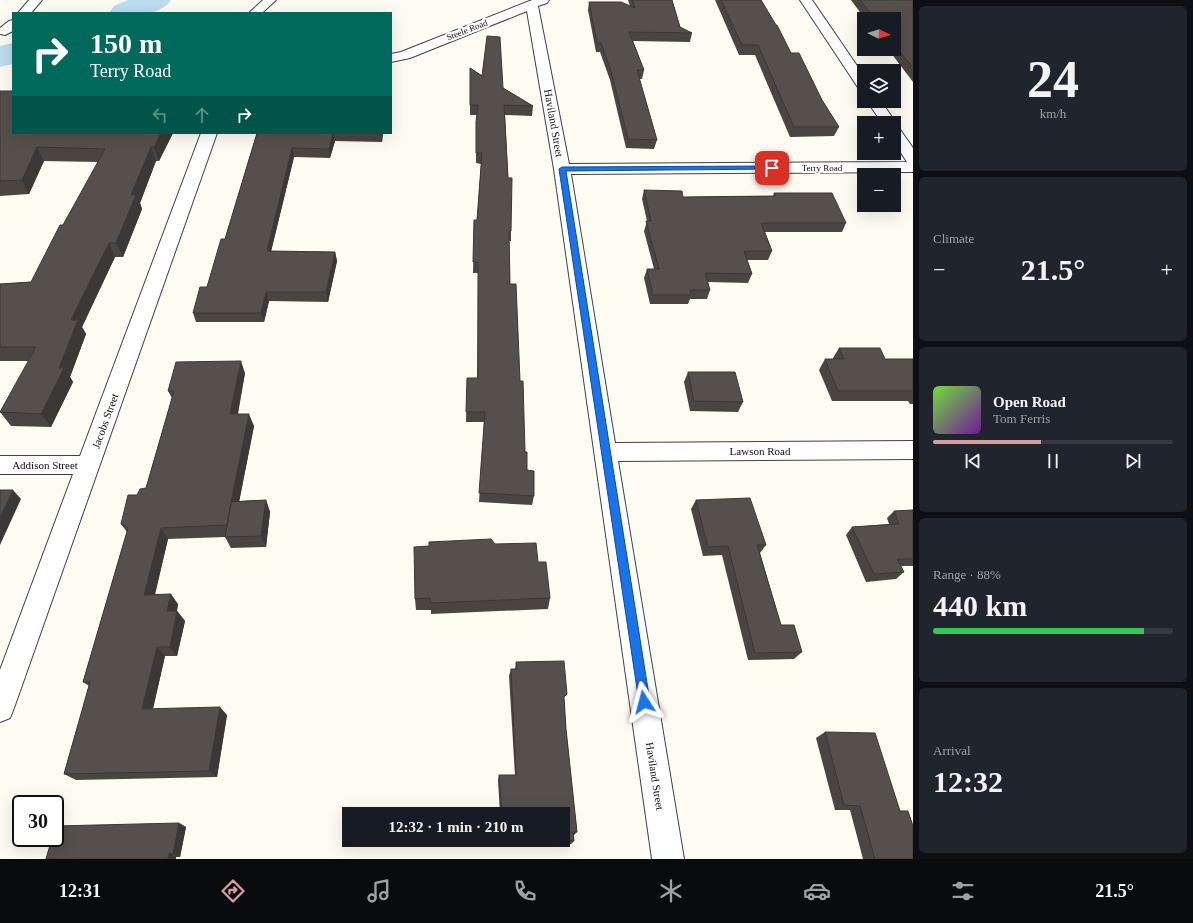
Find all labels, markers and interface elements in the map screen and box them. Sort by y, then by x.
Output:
north arrow [857,12,901,56]
map controls [857,12,901,212]
street label: Steele Road [445,17,489,42]
icon: right [24,28,76,80]
text: 150 m [90,28,162,59]
text: 24 [1027,51,1079,108]
text: Terry Road [90,61,171,81]
button: layers [857,64,901,108]
street label: Haviland Street [542,88,566,158]
icon: left [149,104,171,126]
icon: ahead [191,104,213,126]
icon: right [233,104,255,126]
text: km/h [1040,106,1066,121]
button: + [857,116,901,160]
pin [755,151,789,185]
icon: arrive [761,157,783,179]
street label: Terry Road [802,163,843,173]
button: − [857,168,901,212]
text: Climate [933,231,974,246]
text: 21.5° [1021,253,1085,286]
text: − [933,257,945,282]
text: + [1161,257,1173,282]
street label: Jacobs Street [89,392,121,450]
text: Open Road [993,394,1066,410]
text: Tom Ferris [993,411,1050,426]
street label: Lawson Road [730,445,791,457]
icon: previous [962,450,984,472]
icon: pause [1042,450,1064,472]
icon: next [1122,450,1144,472]
street label: Addison Street [12,459,78,471]
text: Range · 88% [933,567,1001,582]
text: 440 km [933,589,1027,622]
position arrow [623,681,665,723]
street label: Haviland Street [644,741,666,811]
text: Arrival [933,743,971,758]
text: 12:32 [933,765,1003,798]
speed limit sign: 30 [12,795,64,847]
text: 12:32 · 1 min · 210 m [389,819,524,835]
icon: directions [219,877,247,905]
icon: music [365,877,393,905]
icon: phone [511,877,539,905]
icon: climate [657,877,685,905]
icon: car [803,877,831,905]
icon: filters [949,877,977,905]
text: 12:31 [59,881,101,901]
text: 21.5° [1095,881,1134,901]

